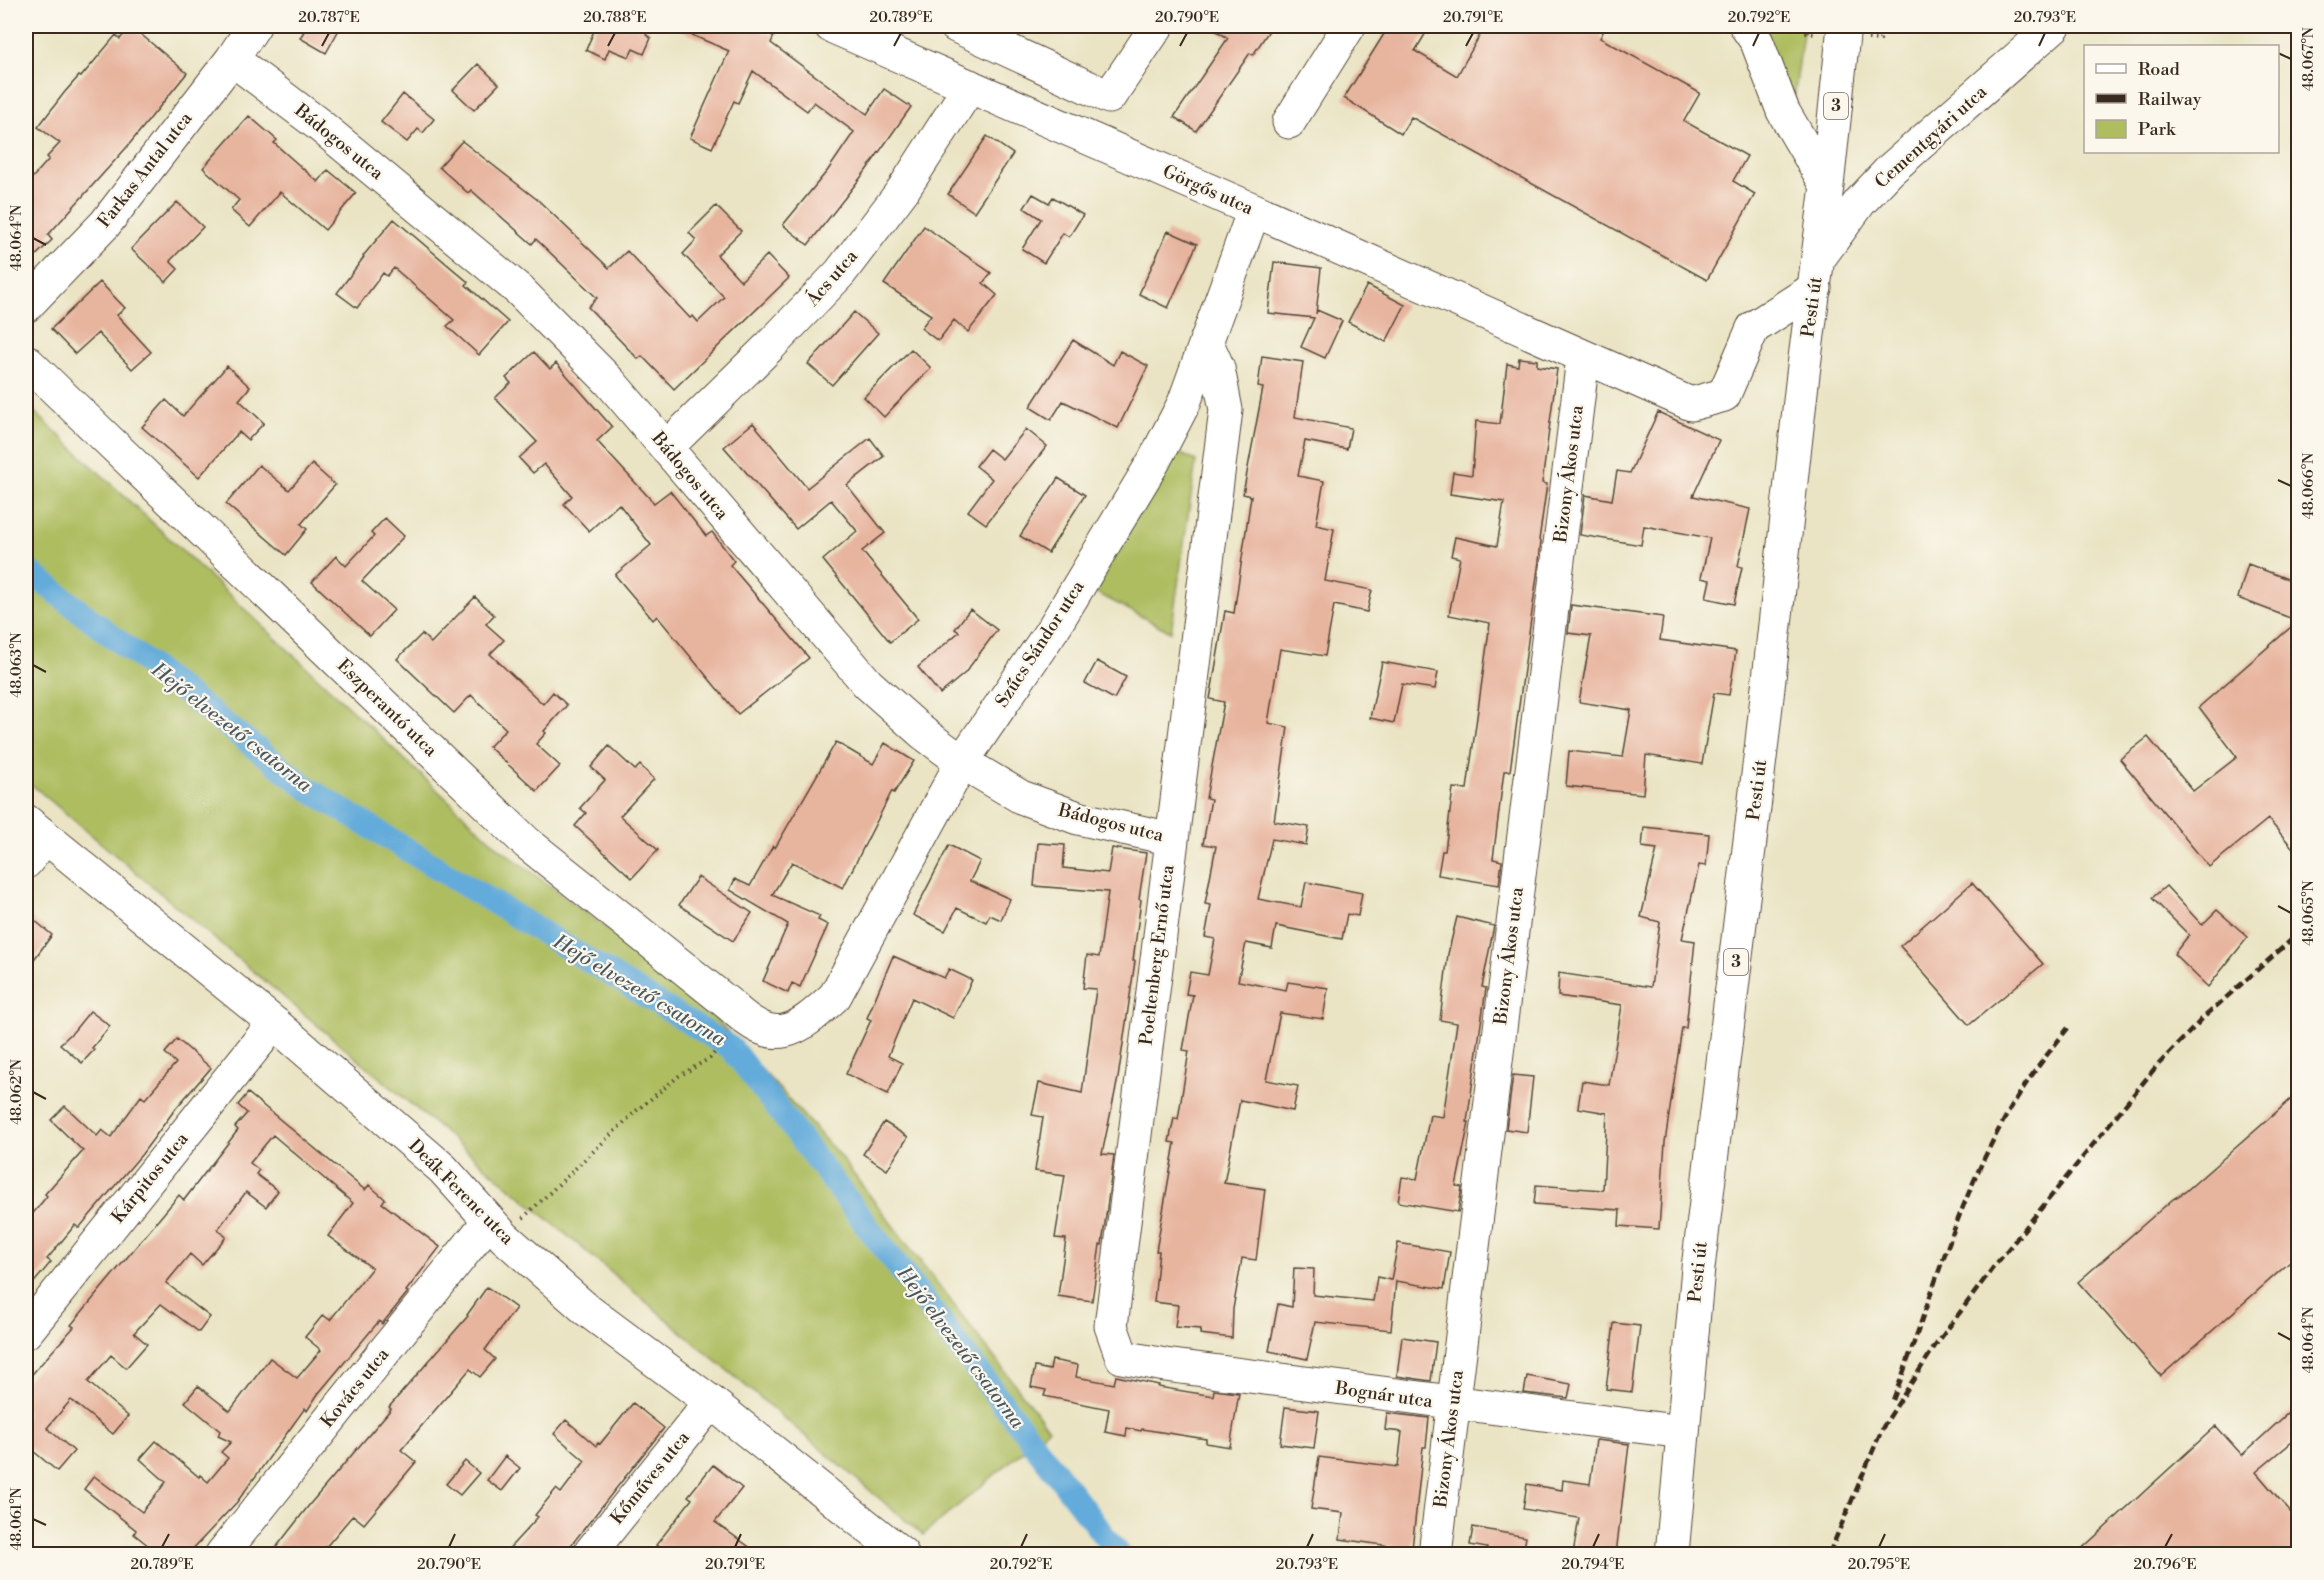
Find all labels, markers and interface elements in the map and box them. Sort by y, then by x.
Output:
text: 20.787°E [298,8,360,27]
text: 20.788°E [583,8,647,27]
text: 20.789°E [869,8,933,27]
text: 20.790°E [1155,8,1219,27]
text: 20.791°E [1443,8,1503,27]
text: 20.792°E [1728,8,1790,27]
text: 20.793°E [2014,8,2076,27]
text: 48.067°N [2299,27,2318,91]
legend [2084,45,2279,153]
text: Road [2138,58,2181,81]
street label: Cementgyári utca [1870,80,1992,193]
text: Railway [2138,88,2202,111]
road number: 3 [1824,93,1848,119]
street label: Bádogos utca [289,99,389,185]
street label: Farkas Antal utca [93,107,198,232]
text: Park [2138,118,2177,141]
street label: Görgős utca [1159,160,1258,221]
text: 48.064°N [7,205,26,271]
street label: Ács utca [801,244,863,312]
street label: Pesti út [1796,275,1828,339]
street label: Bizony Ákos utca [1549,403,1589,545]
street label: Bádogos utca [646,427,734,525]
text: 48.066°N [2299,453,2318,519]
street label: Szűcs Sándor utca [990,576,1090,712]
text: 48.063°N [7,632,26,698]
street label: Eszperantó utca [332,654,443,762]
water label: Hejő elvezető csatorna [145,657,317,799]
street label: Pesti út [1742,758,1772,822]
street label: Bádogos utca [1055,799,1167,847]
street label: Poeltenberg Ernő utca [1135,863,1180,1046]
text: 48.065°N [2299,880,2318,946]
street label: Bizony Ákos utca [1489,885,1529,1027]
water label: Hejő elvezető csatorna [548,929,730,1053]
road number: 3 [1724,949,1748,975]
text: 48.062°N [7,1059,26,1125]
street label: Kárpitos utca [106,1127,194,1228]
street label: Deák Ferenc utca [403,1134,519,1250]
street label: Pesti út [1683,1240,1713,1304]
water label: Hejő elvezető csatorna [890,1261,1030,1435]
text: 48.064°N [2299,1307,2318,1373]
street label: Kovács utca [316,1343,395,1433]
street label: Bizony Ákos utca [1429,1368,1469,1510]
street label: Bognár utca [1333,1377,1435,1413]
street label: Kőműves utca [605,1426,695,1529]
text: 48.061°N [7,1487,26,1551]
text: 20.789°E [130,1555,194,1574]
text: 20.790°E [417,1555,481,1574]
text: 20.791°E [705,1555,765,1574]
text: 20.792°E [990,1555,1052,1574]
text: 20.793°E [1276,1555,1338,1574]
text: 20.794°E [1562,1555,1624,1574]
text: 20.795°E [1848,1555,1910,1574]
text: 20.796°E [2133,1555,2197,1574]

